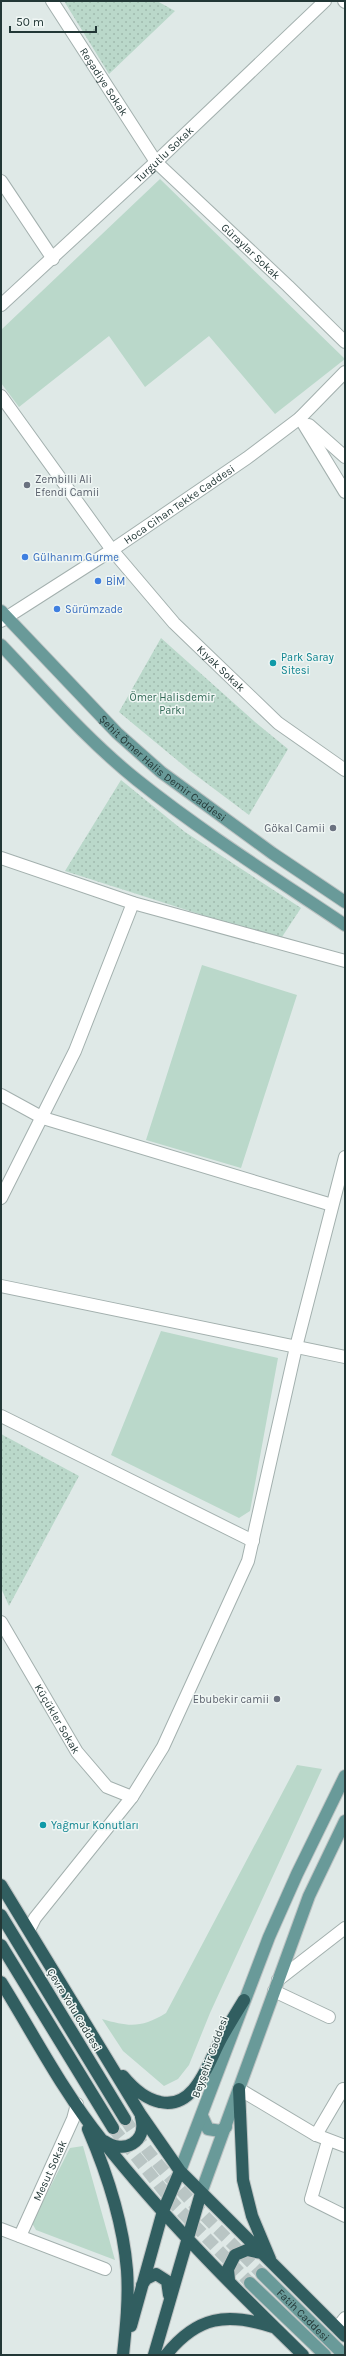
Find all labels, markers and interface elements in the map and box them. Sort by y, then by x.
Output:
scale bar [10,8,96,34]
text: 50 m [16,15,44,29]
street label: Reşadiye Sokak [77,45,131,118]
street label: Turgutlu Sokak [132,123,196,185]
street label: Güraylar Sokak [219,221,283,282]
street label: Hoca Cihan Tekke Caddesi [121,462,237,547]
place label: Zembilli Ali Efendi Camii [35,473,99,499]
marker: Zembilli Ali Efendi Camii [22,480,32,490]
place label: Gülhanım Gurme [33,551,119,564]
marker: Gülhanım Gurme [20,552,30,562]
place label: BİM [106,574,125,588]
marker: BİM [93,576,103,586]
place label: Sürümzade [65,603,123,616]
marker: Sürümzade [52,604,62,614]
street label: Kıyak Sokak [195,642,248,694]
place label: Park Saray Sitesi [281,651,334,677]
marker: Park Saray Sitesi [268,658,278,668]
park label: Ömer Halisdemir Parkı [130,690,214,717]
street label: Şehit Ömer Halis Demir Caddesi [97,712,229,824]
place label: Gökal Camii [264,822,325,835]
marker: Gökal Camii [328,823,338,833]
street label: Küçükler Sokak [32,1682,83,1756]
place label: Ebubekir camii [193,1693,269,1706]
marker: Ebubekir camii [272,1694,282,1704]
place label: Yağmur Konutları [51,1819,139,1832]
marker: Yağmur Konutları [38,1820,48,1830]
street label: Çevre Yolu Caddesi [44,1966,104,2054]
street label: Beyşehir Caddesi [189,2014,231,2100]
street label: Mesut Sokak [30,2138,69,2203]
street label: Fatih Caddesi [274,2286,332,2344]

